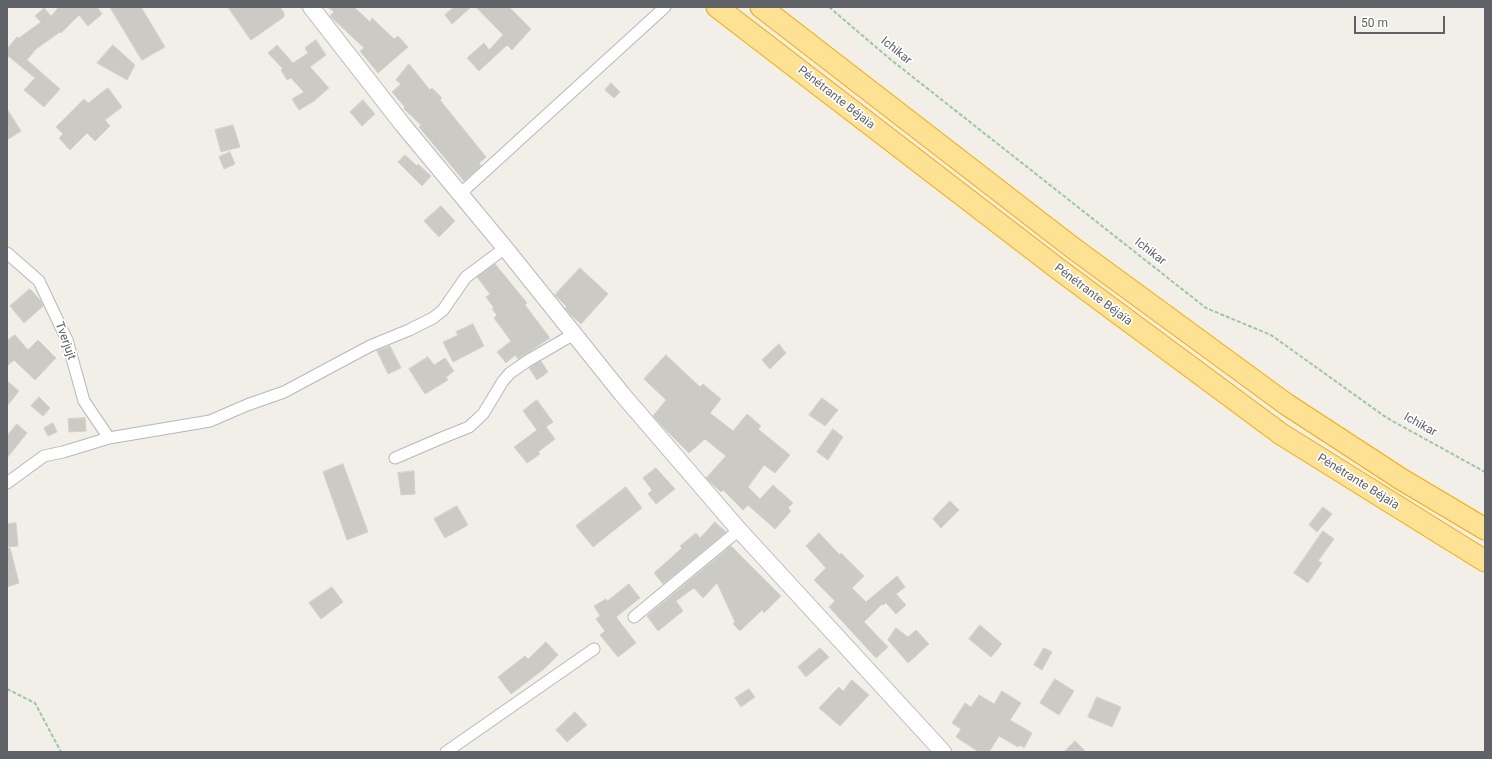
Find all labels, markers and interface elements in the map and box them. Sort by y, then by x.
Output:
scale bar [1356,8,1447,34]
text: 50 m [1361,16,1388,30]
street label: Ichikar [878,34,914,68]
street label: Pénétrante Béjaïa [795,63,877,133]
street label: Ichikar [1131,235,1169,269]
street label: Pénétrante Béjaïa [1051,261,1135,329]
street label: Tverjujt [52,320,78,362]
street label: Ichikar [1401,410,1439,440]
street label: Pénétrante Béjaïa [1314,451,1402,513]

